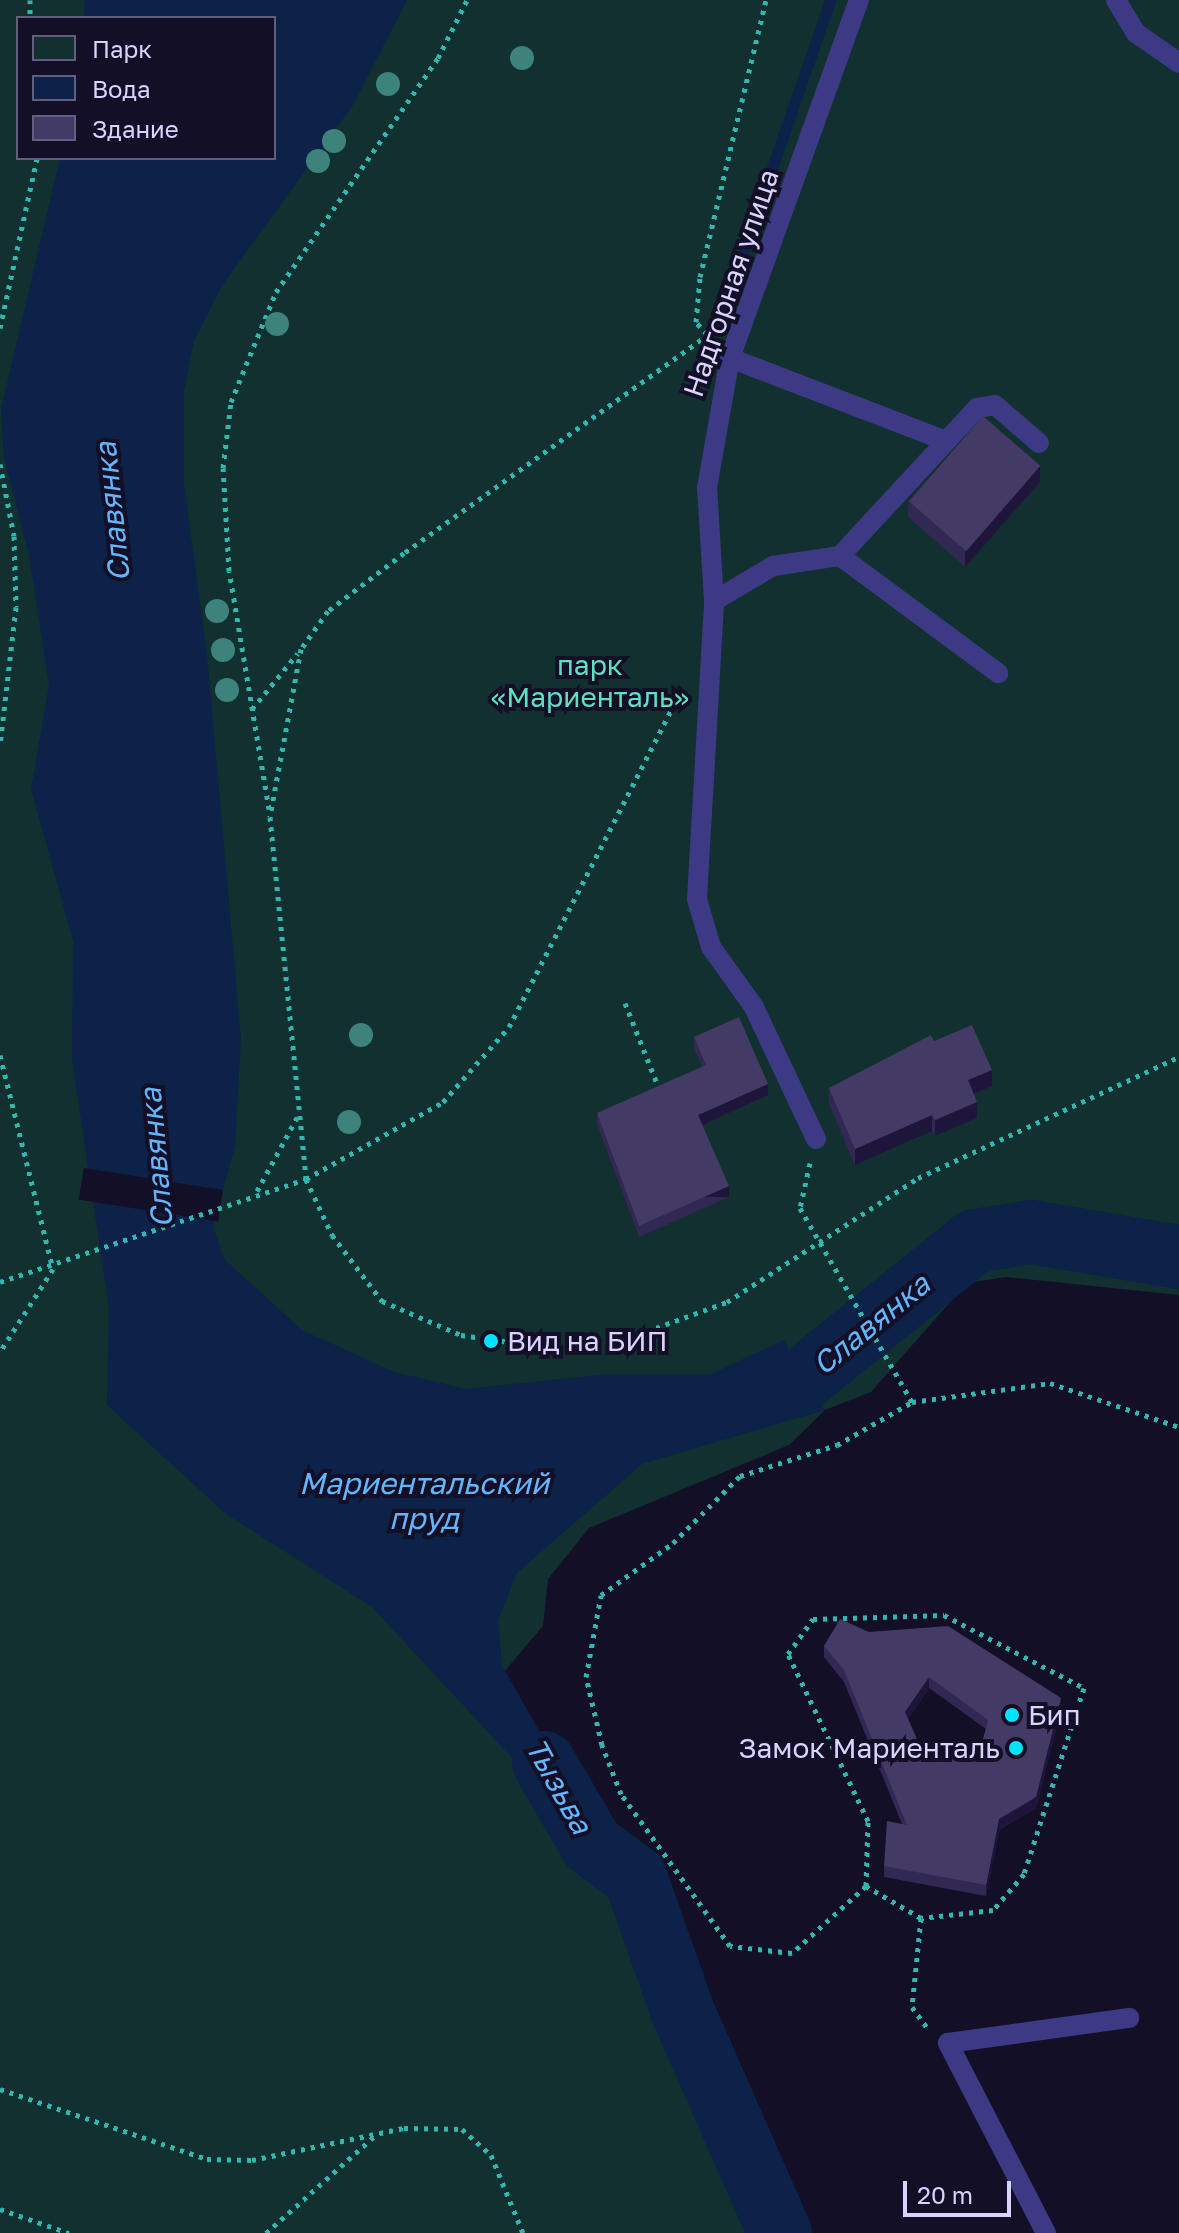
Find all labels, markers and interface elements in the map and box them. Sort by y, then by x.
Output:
legend [16,16,276,160]
text: Парк [92,34,152,63]
text: Вода [92,74,151,103]
text: Здание [92,114,179,143]
street label: Надгорная улица [676,165,786,401]
water label: Славянка [87,440,137,584]
park label: парк «Мариенталь» [491,648,689,714]
water label: Славянка [132,1087,180,1229]
water label: Славянка [805,1266,937,1382]
place label: Вид на БИП [507,1324,668,1358]
marker: Вид на БИП [482,1332,500,1350]
water label: Мариентальский пруд [299,1465,549,1536]
place label: Бип [1028,1698,1080,1732]
marker: Бип [1003,1706,1021,1724]
place label: Замок Мариенталь [739,1731,1000,1765]
water label: Тызьва [518,1732,600,1840]
marker: Замок Мариенталь [1007,1739,1025,1757]
scale bar [907,2165,1015,2215]
text: 20 m [917,2180,973,2209]

